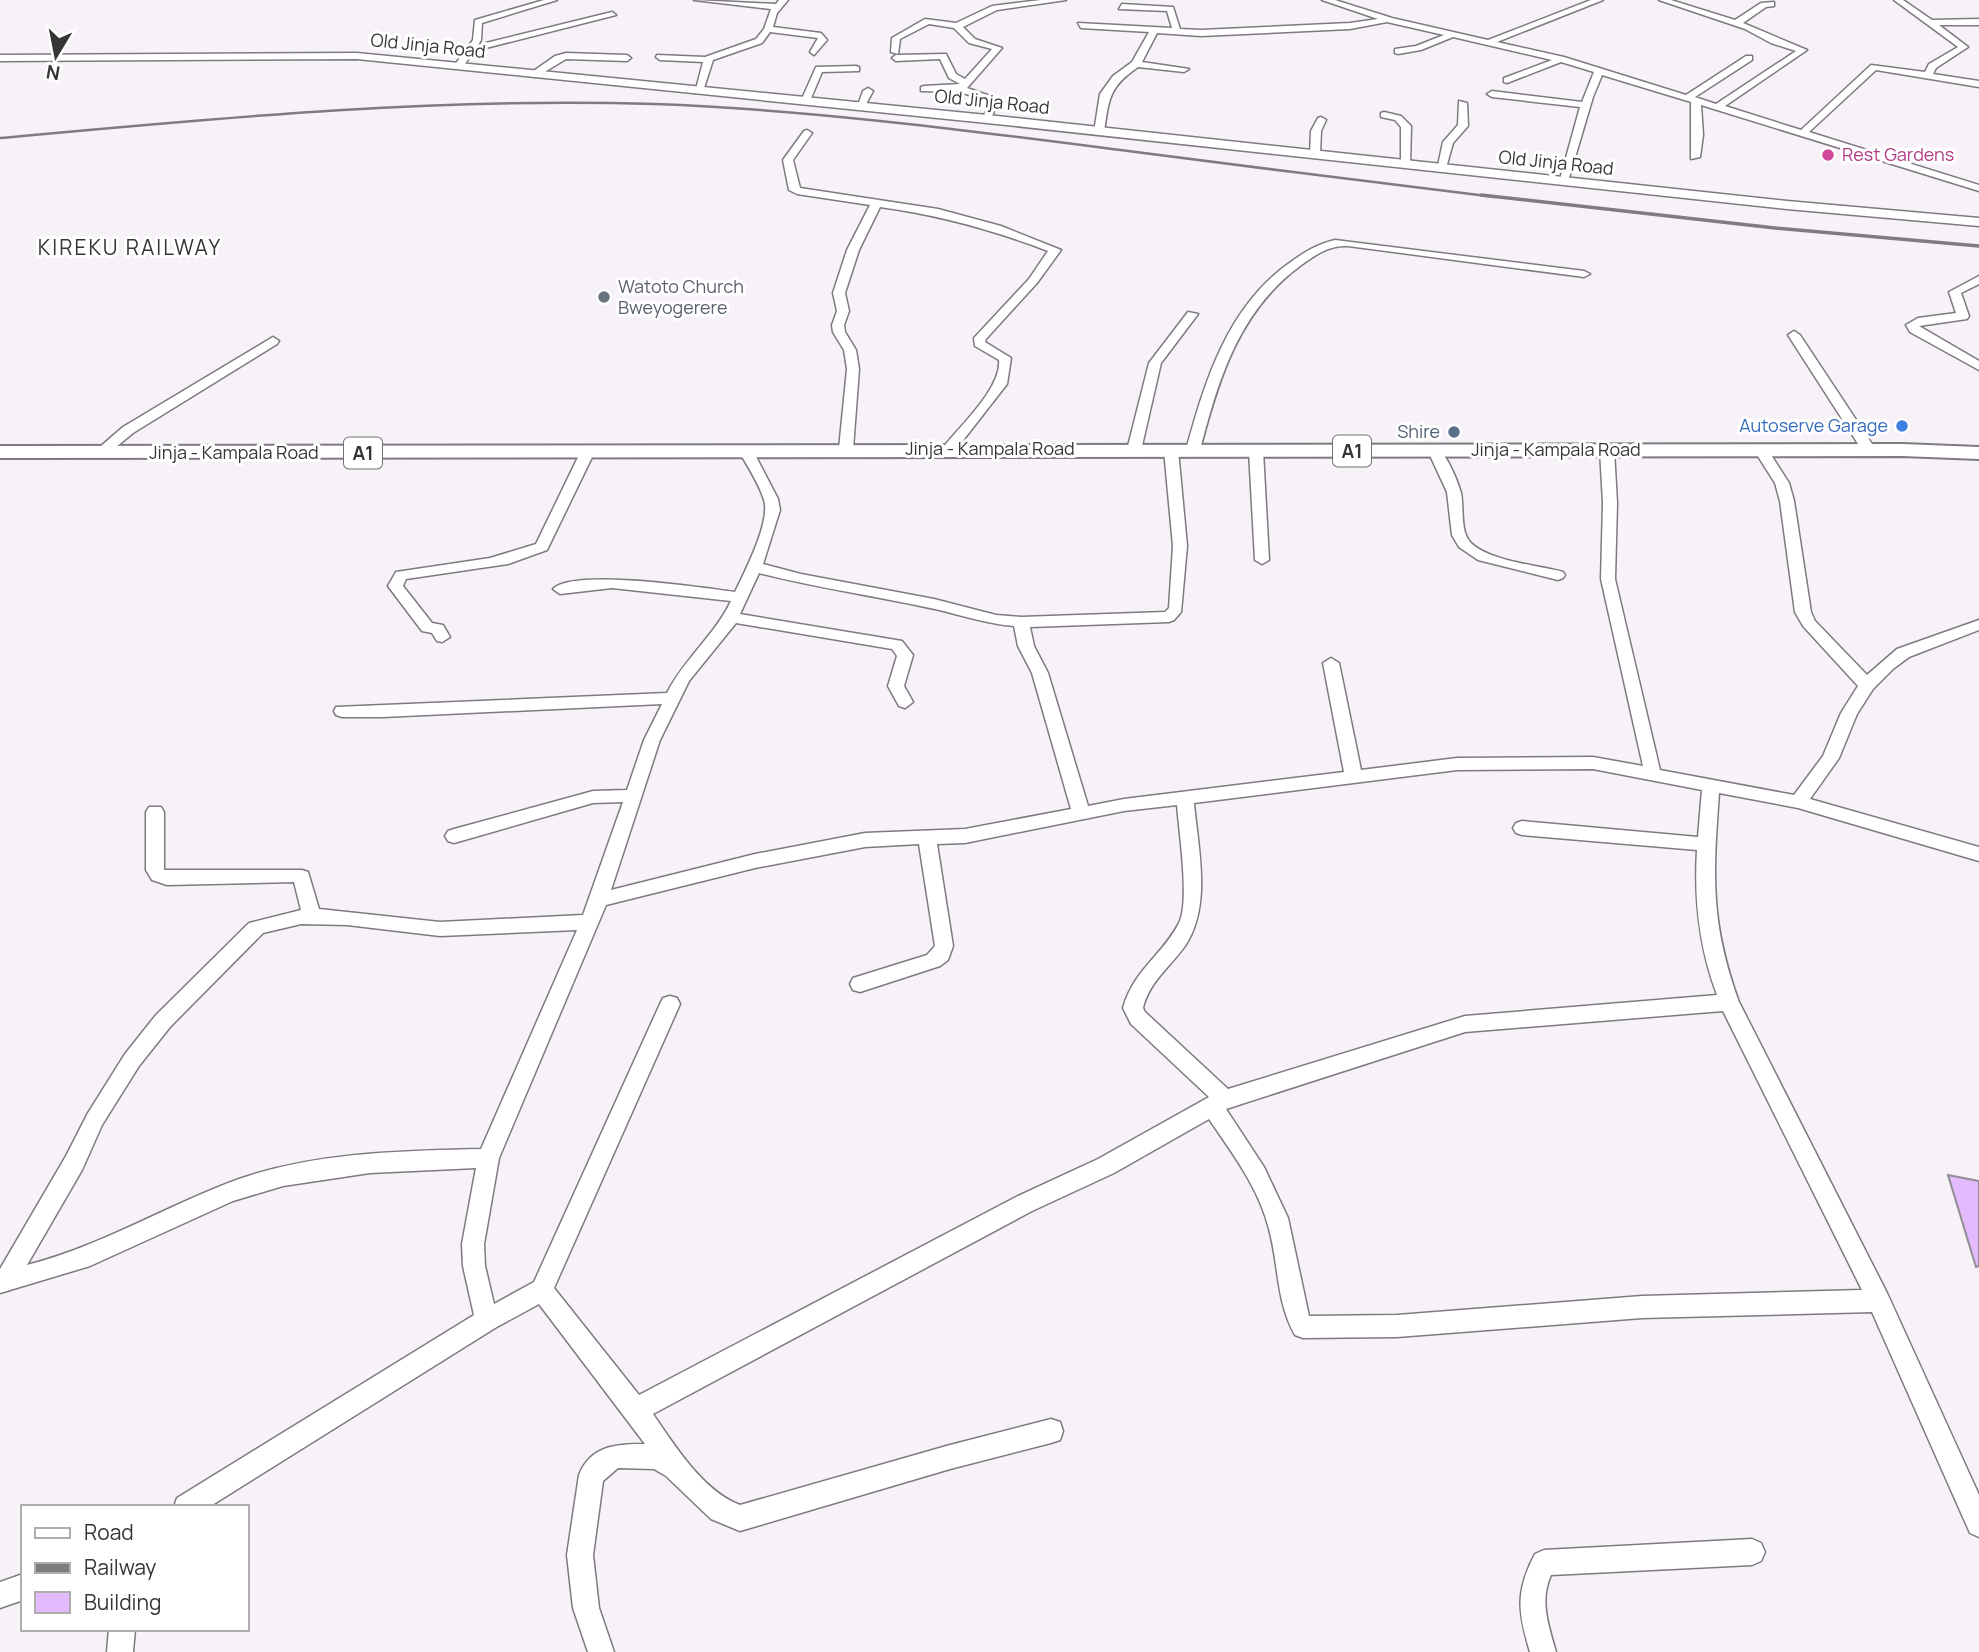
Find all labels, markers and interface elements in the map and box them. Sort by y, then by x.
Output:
north arrow [21,21,91,91]
street label: Old Jinja Road [369,27,487,63]
text: N [44,59,62,87]
street label: Old Jinja Road [933,83,1051,119]
place label: Rest Gardens [1842,142,1954,166]
street label: Old Jinja Road [1497,144,1615,180]
marker: Rest Gardens [1820,147,1836,163]
district label: KIREKU RAILWAY [38,233,222,261]
place label: Watoto Church Bweyogerere [618,274,744,319]
marker: Watoto Church Bweyogerere [596,289,612,305]
place label: Autoserve Garage [1739,413,1888,437]
marker: Autoserve Garage [1894,418,1910,434]
place label: Shire [1397,419,1440,443]
marker: Shire [1446,424,1462,440]
street label: Jinja - Kampala Road [905,436,1075,460]
road number: A1 [1333,436,1371,466]
road number: A1 [344,437,382,468]
street label: Jinja - Kampala Road [1471,437,1641,461]
street label: Jinja - Kampala Road [149,440,319,464]
legend [21,1505,248,1631]
text: Road [84,1518,134,1546]
text: Railway [84,1553,156,1581]
text: Building [84,1588,161,1616]

